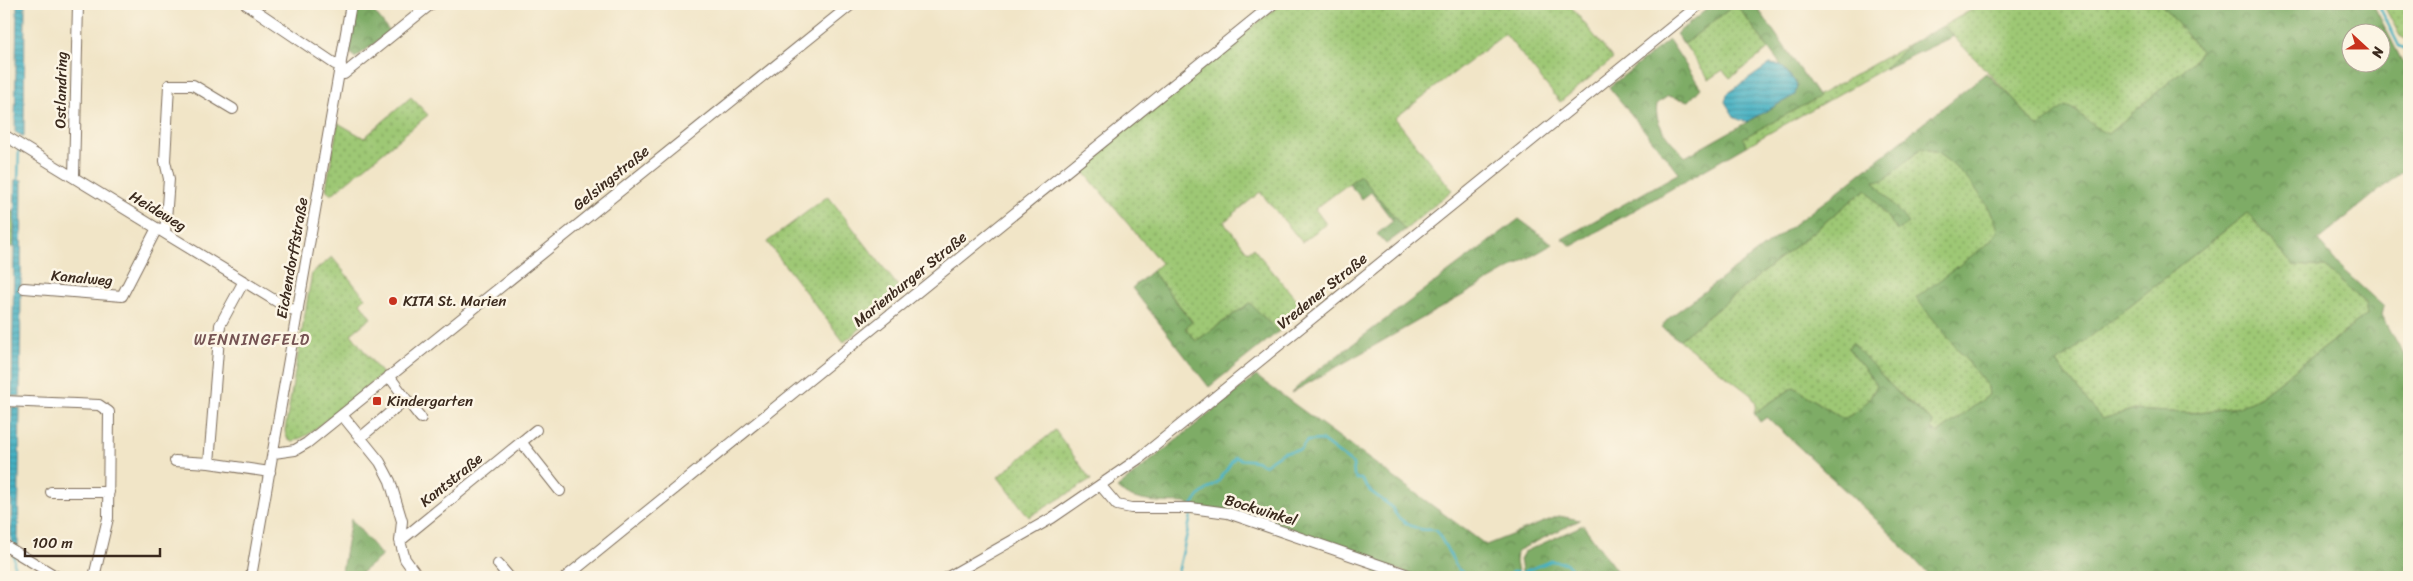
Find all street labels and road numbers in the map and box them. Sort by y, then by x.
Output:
street label: Ostlandring [47,51,75,129]
street label: Gelsingstraße [567,139,655,217]
street label: Heideweg [124,184,192,238]
street label: Eichendorffstraße [269,195,316,321]
street label: Marienburger Straße [847,224,973,333]
street label: Vredener Straße [1271,246,1373,336]
street label: Kanalweg [50,262,114,294]
street label: Kantstraße [414,446,488,514]
street label: Bockwinkel [1222,487,1301,534]

